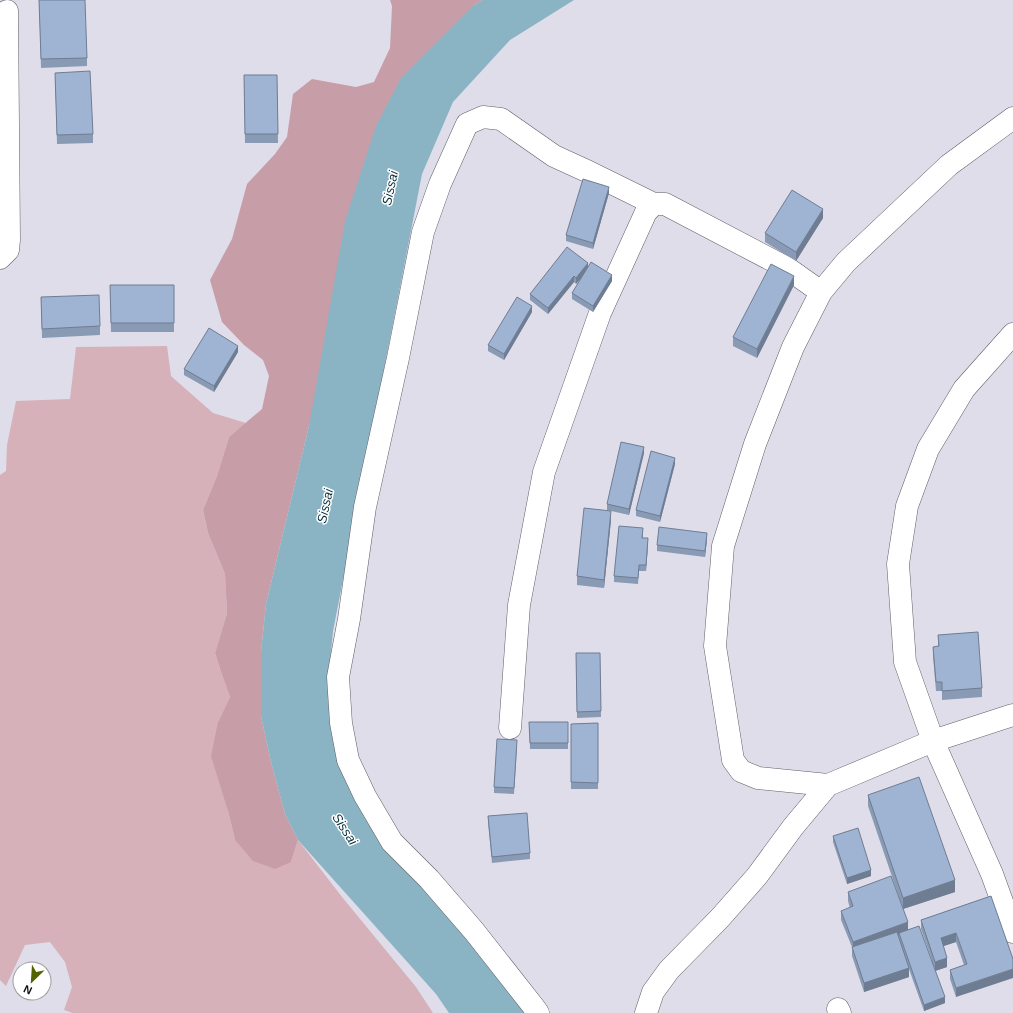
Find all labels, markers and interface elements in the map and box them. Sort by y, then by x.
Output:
water label: Sissai [379,168,401,207]
water label: Sissai [314,486,336,525]
water label: Sissai [329,810,361,849]
north arrow [12,961,52,1001]
text: N [22,983,34,997]

